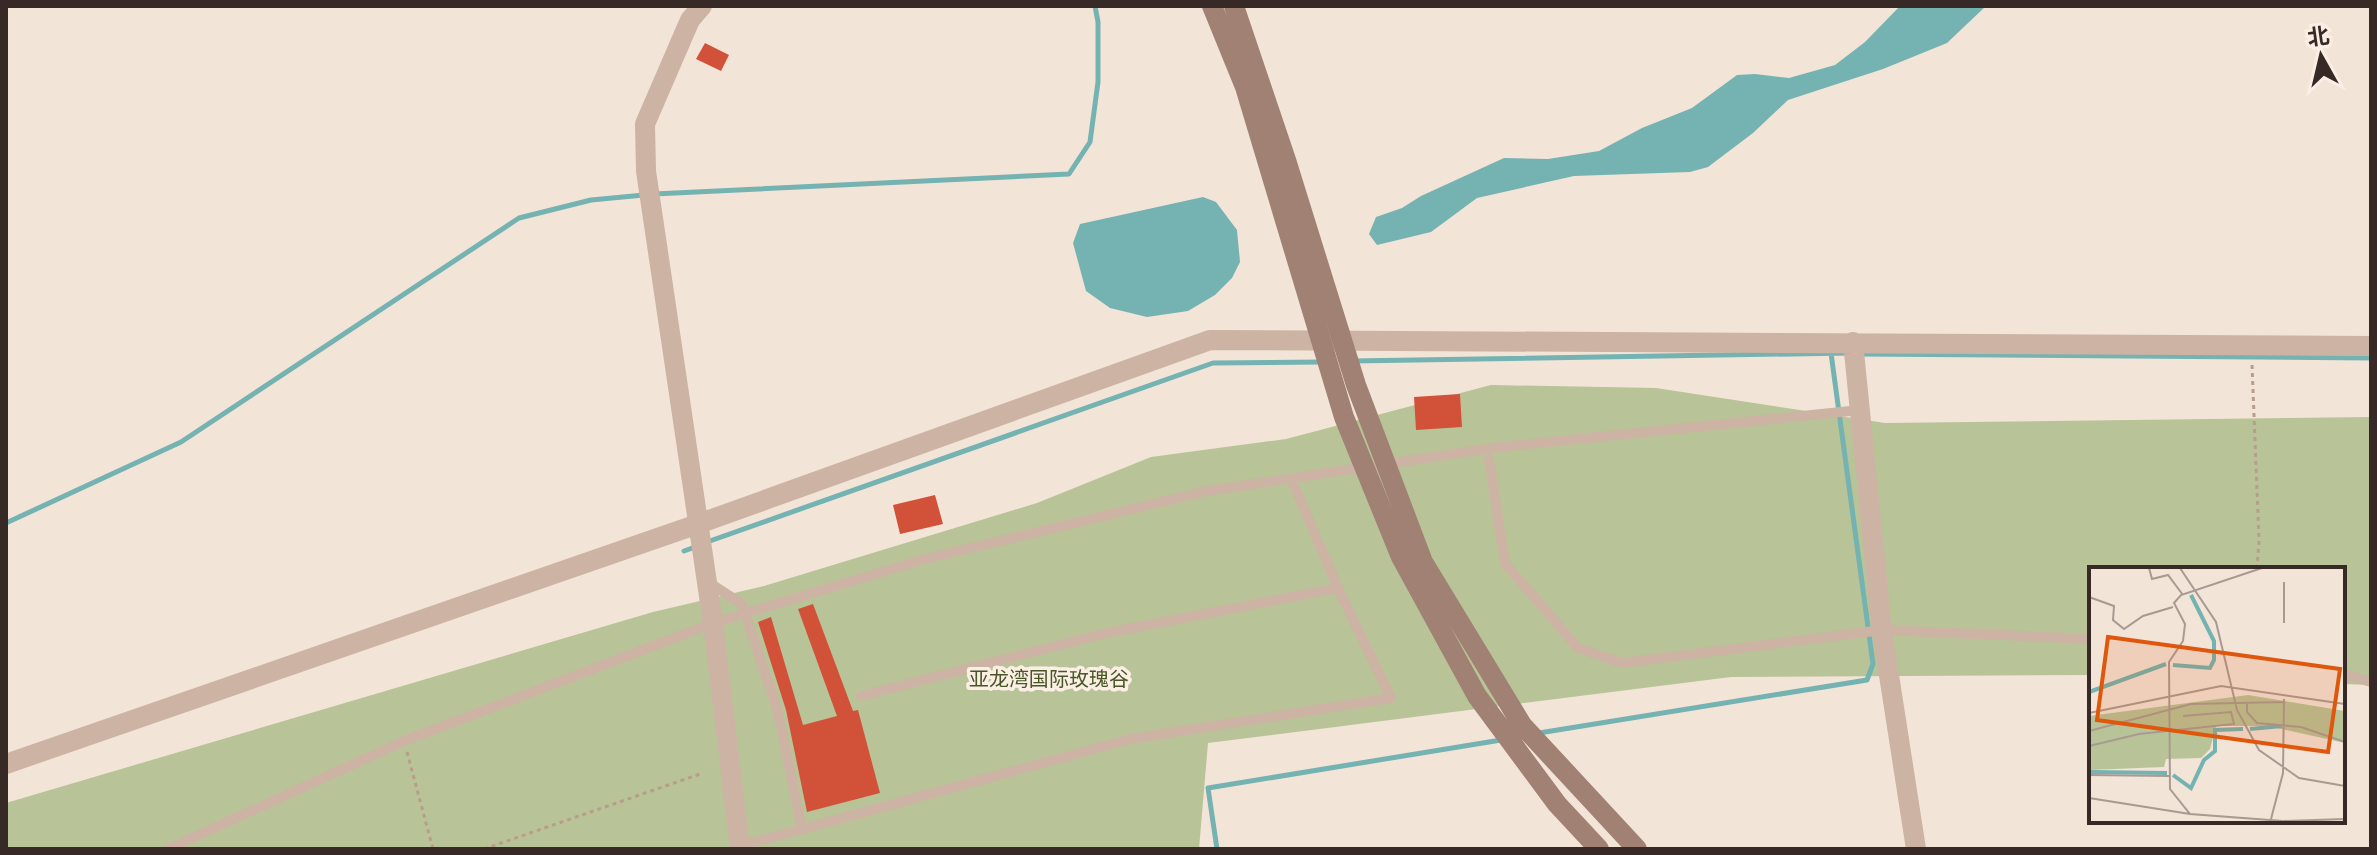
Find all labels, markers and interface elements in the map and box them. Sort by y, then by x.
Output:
north arrow [2281,16,2361,96]
text: 北 [2305,20,2331,52]
inset map [2089,567,2345,823]
park label: 亚龙湾国际玫瑰谷 [969,665,1129,692]

